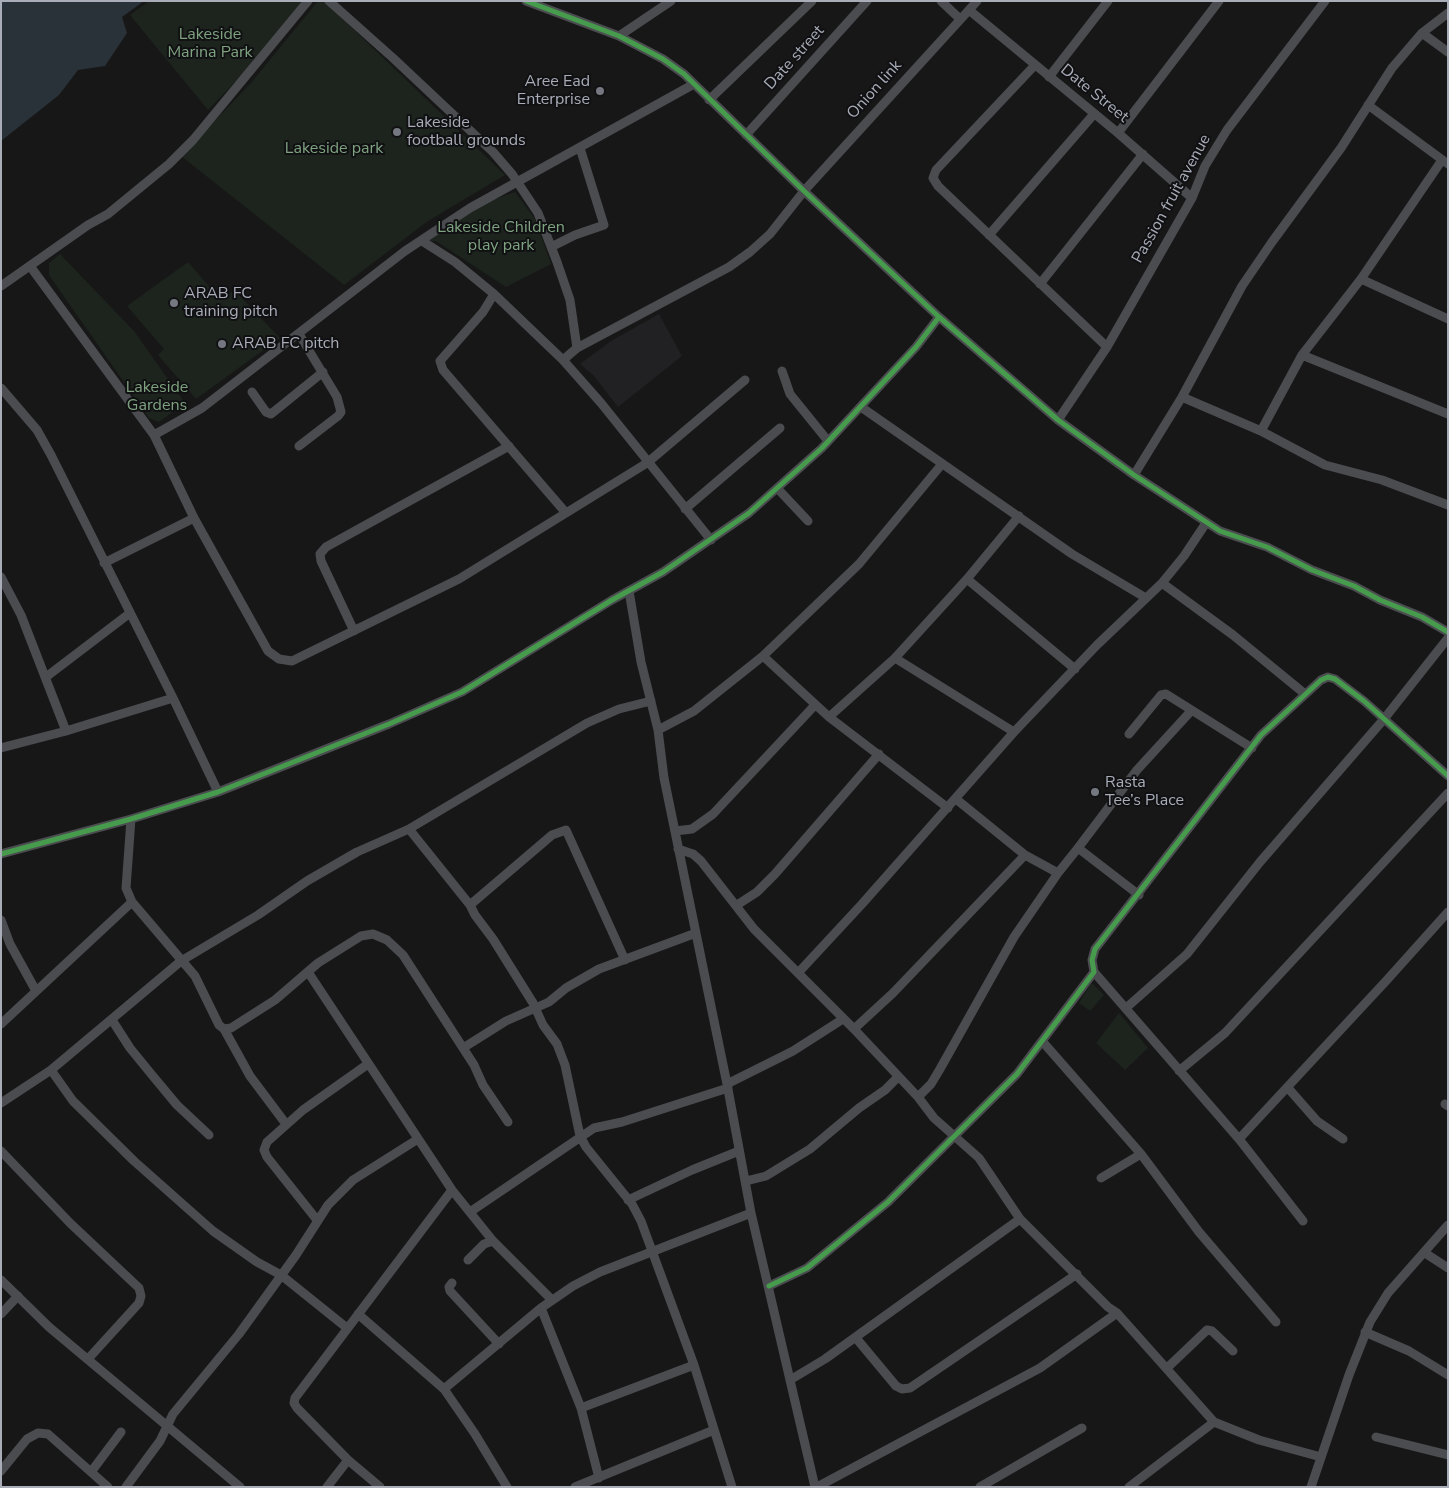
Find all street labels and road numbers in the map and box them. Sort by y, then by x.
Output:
street label: Date street [761,22,829,94]
street label: Onion link [844,57,906,123]
street label: Date Street [1056,61,1132,127]
street label: Passion fruit avenue [1129,131,1215,267]

